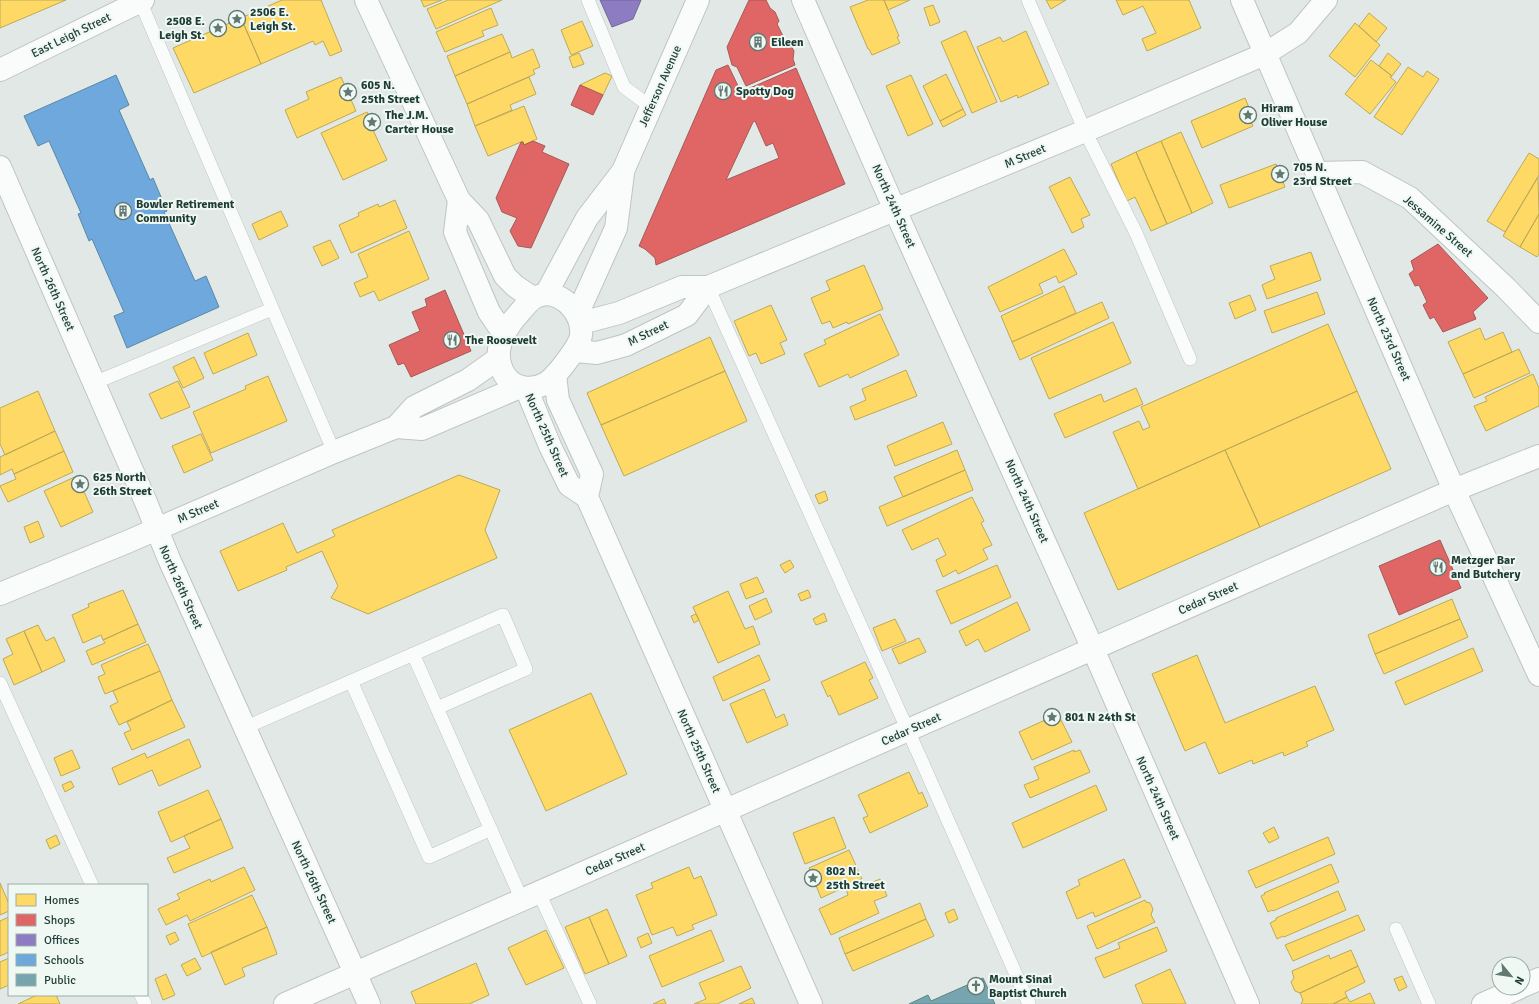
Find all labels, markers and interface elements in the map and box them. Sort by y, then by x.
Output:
place label: 2506 E. Leigh St. [250,5,296,34]
place icon: 2506 E. Leigh St. [227,9,247,29]
street label: East Leigh Street [29,10,114,61]
place label: 2508 E. Leigh St. [159,14,205,43]
place icon: 2508 E. Leigh St. [208,18,228,38]
building icon: Eileen [748,32,768,52]
place label: Eileen [771,35,804,50]
street label: Jefferson Avenue [636,43,685,129]
place label: 605 N. 25th Street [361,78,420,107]
restaurant icon: Spotty Dog [713,81,733,101]
place icon: 605 N. 25th Street [338,82,358,102]
place label: Spotty Dog [736,84,794,99]
place label: Hiram Oliver House [1261,101,1328,130]
place icon: Hiram Oliver House [1238,105,1258,125]
place label: The J.M. Carter House [385,108,454,137]
place icon: The J.M. Carter House [362,112,382,132]
street label: M Street [1002,141,1048,172]
place label: 705 N. 23rd Street [1293,160,1352,189]
street label: North 24th Street [868,162,919,250]
place icon: 705 N. 23rd Street [1270,164,1290,184]
street label: Jessamine Street [1400,192,1476,261]
place label: Bowler Retirement Community [136,197,235,226]
building icon: Bowler Retirement Community [113,201,133,221]
street label: North 26th Street [27,245,78,333]
street label: North 23rd Street [1363,295,1414,383]
street label: M Street [625,317,671,350]
restaurant icon: The Roosevelt [442,330,462,350]
place label: The Roosevelt [465,333,537,348]
street label: North 25th Street [521,391,572,479]
street label: North 24th Street [1001,457,1052,545]
place label: 625 North 26th Street [93,470,152,499]
place icon: 625 North 26th Street [70,474,90,494]
street label: M Street [175,496,221,527]
street label: North 26th Street [155,543,206,631]
place label: Metzger Bar and Butchery [1451,553,1521,582]
restaurant icon: Metzger Bar and Butchery [1428,557,1448,577]
street label: Cedar Street [1176,579,1240,618]
street label: North 25th Street [673,707,724,795]
place icon: 801 N 24th St [1042,707,1062,727]
street label: Cedar Street [879,710,943,749]
place label: 801 N 24th St [1065,710,1136,725]
street label: North 24th Street [1132,754,1183,842]
street label: North 26th Street [288,838,339,926]
street label: Cedar Street [583,840,647,879]
place label: 802 N. 25th Street [826,864,885,893]
place icon: 802 N. 25th Street [803,868,823,888]
legend [8,884,148,996]
text: Homes [44,893,79,908]
text: Shops [44,913,75,928]
text: Offices [44,933,79,948]
text: Schools [44,953,84,968]
north arrow [1491,956,1531,996]
place label: Mount Sinai Baptist Church [989,972,1067,1001]
text: Public [44,973,76,988]
text: N [1512,974,1527,987]
church icon: Mount Sinai Baptist Church [966,976,986,996]

